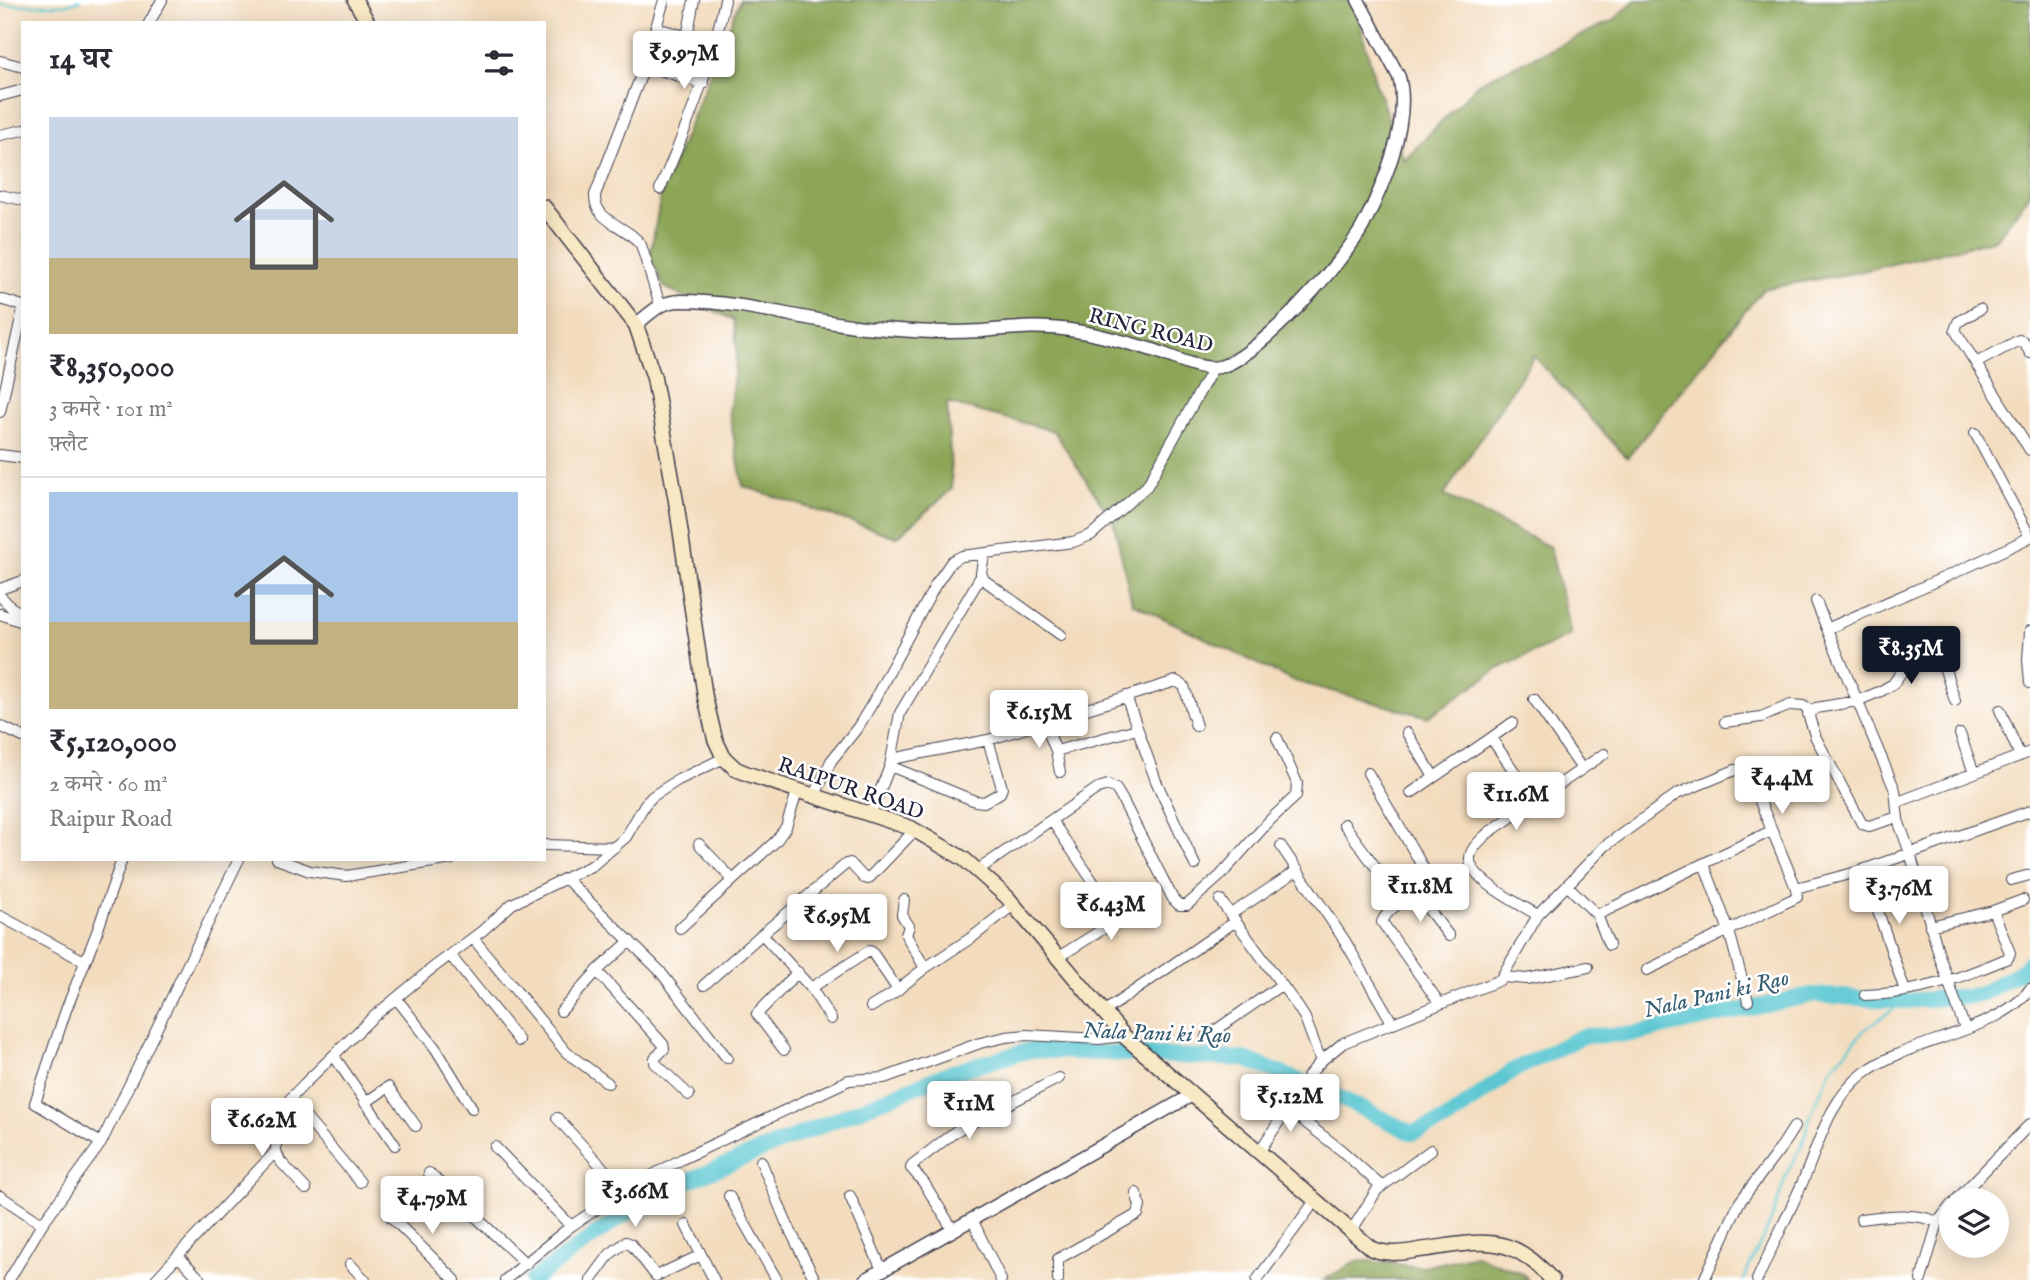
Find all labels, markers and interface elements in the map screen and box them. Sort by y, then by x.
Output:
pin: ₹9.97M [627,32,741,91]
text: ₹9.97M [649,39,719,68]
text: 14 घर [49,41,111,79]
icon: filters [480,44,518,82]
icon: home [221,162,347,288]
street label: RING ROAD [1085,303,1216,360]
text: ₹8,350,000 [49,349,175,387]
text: 3 कमरे · 101 m² [49,395,173,424]
text: फ़्लैट [49,430,87,459]
icon: home [221,537,347,663]
pin: ₹8.35M [1854,626,1968,686]
text: ₹8.35M [1878,634,1944,663]
pin: ₹6.15M [982,690,1096,750]
text: ₹6.15M [1006,698,1072,727]
text: ₹5,120,000 [49,724,177,762]
street label: RAIPUR ROAD [774,752,927,827]
pin: ₹4.4M [1733,756,1831,816]
text: ₹4.4M [1751,764,1813,793]
text: 2 कमरे · 60 m² [49,770,168,799]
pin: ₹11.6M [1459,772,1573,832]
text: ₹11.6M [1483,780,1549,809]
text: Raipur Road [49,805,172,834]
pin: ₹11.8M [1363,864,1477,924]
pin: ₹3.76M [1842,866,1956,926]
text: ₹11.8M [1387,872,1453,901]
text: ₹3.76M [1865,874,1933,903]
pin: ₹6.43M [1054,883,1168,942]
text: ₹6.43M [1076,890,1146,919]
pin: ₹6.95M [780,894,894,954]
text: ₹6.95M [803,902,871,931]
water label: Nala Pani ki Rao [1641,964,1792,1025]
water label: Nala Pani ki Rao [1082,1016,1232,1051]
pin: ₹5.12M [1233,1074,1347,1134]
pin: ₹11M [928,1082,1010,1141]
text: ₹5.12M [1256,1082,1324,1111]
text: ₹11M [943,1089,995,1118]
pin: ₹6.62M [205,1098,319,1158]
text: ₹6.62M [227,1106,297,1135]
pin: ₹3.66M [578,1170,692,1229]
pin: ₹4.79M [375,1176,489,1236]
text: ₹3.66M [601,1177,669,1206]
text: ₹4.79M [397,1184,467,1213]
map controls [1939,1188,2009,1258]
button: layers [1939,1188,2009,1258]

